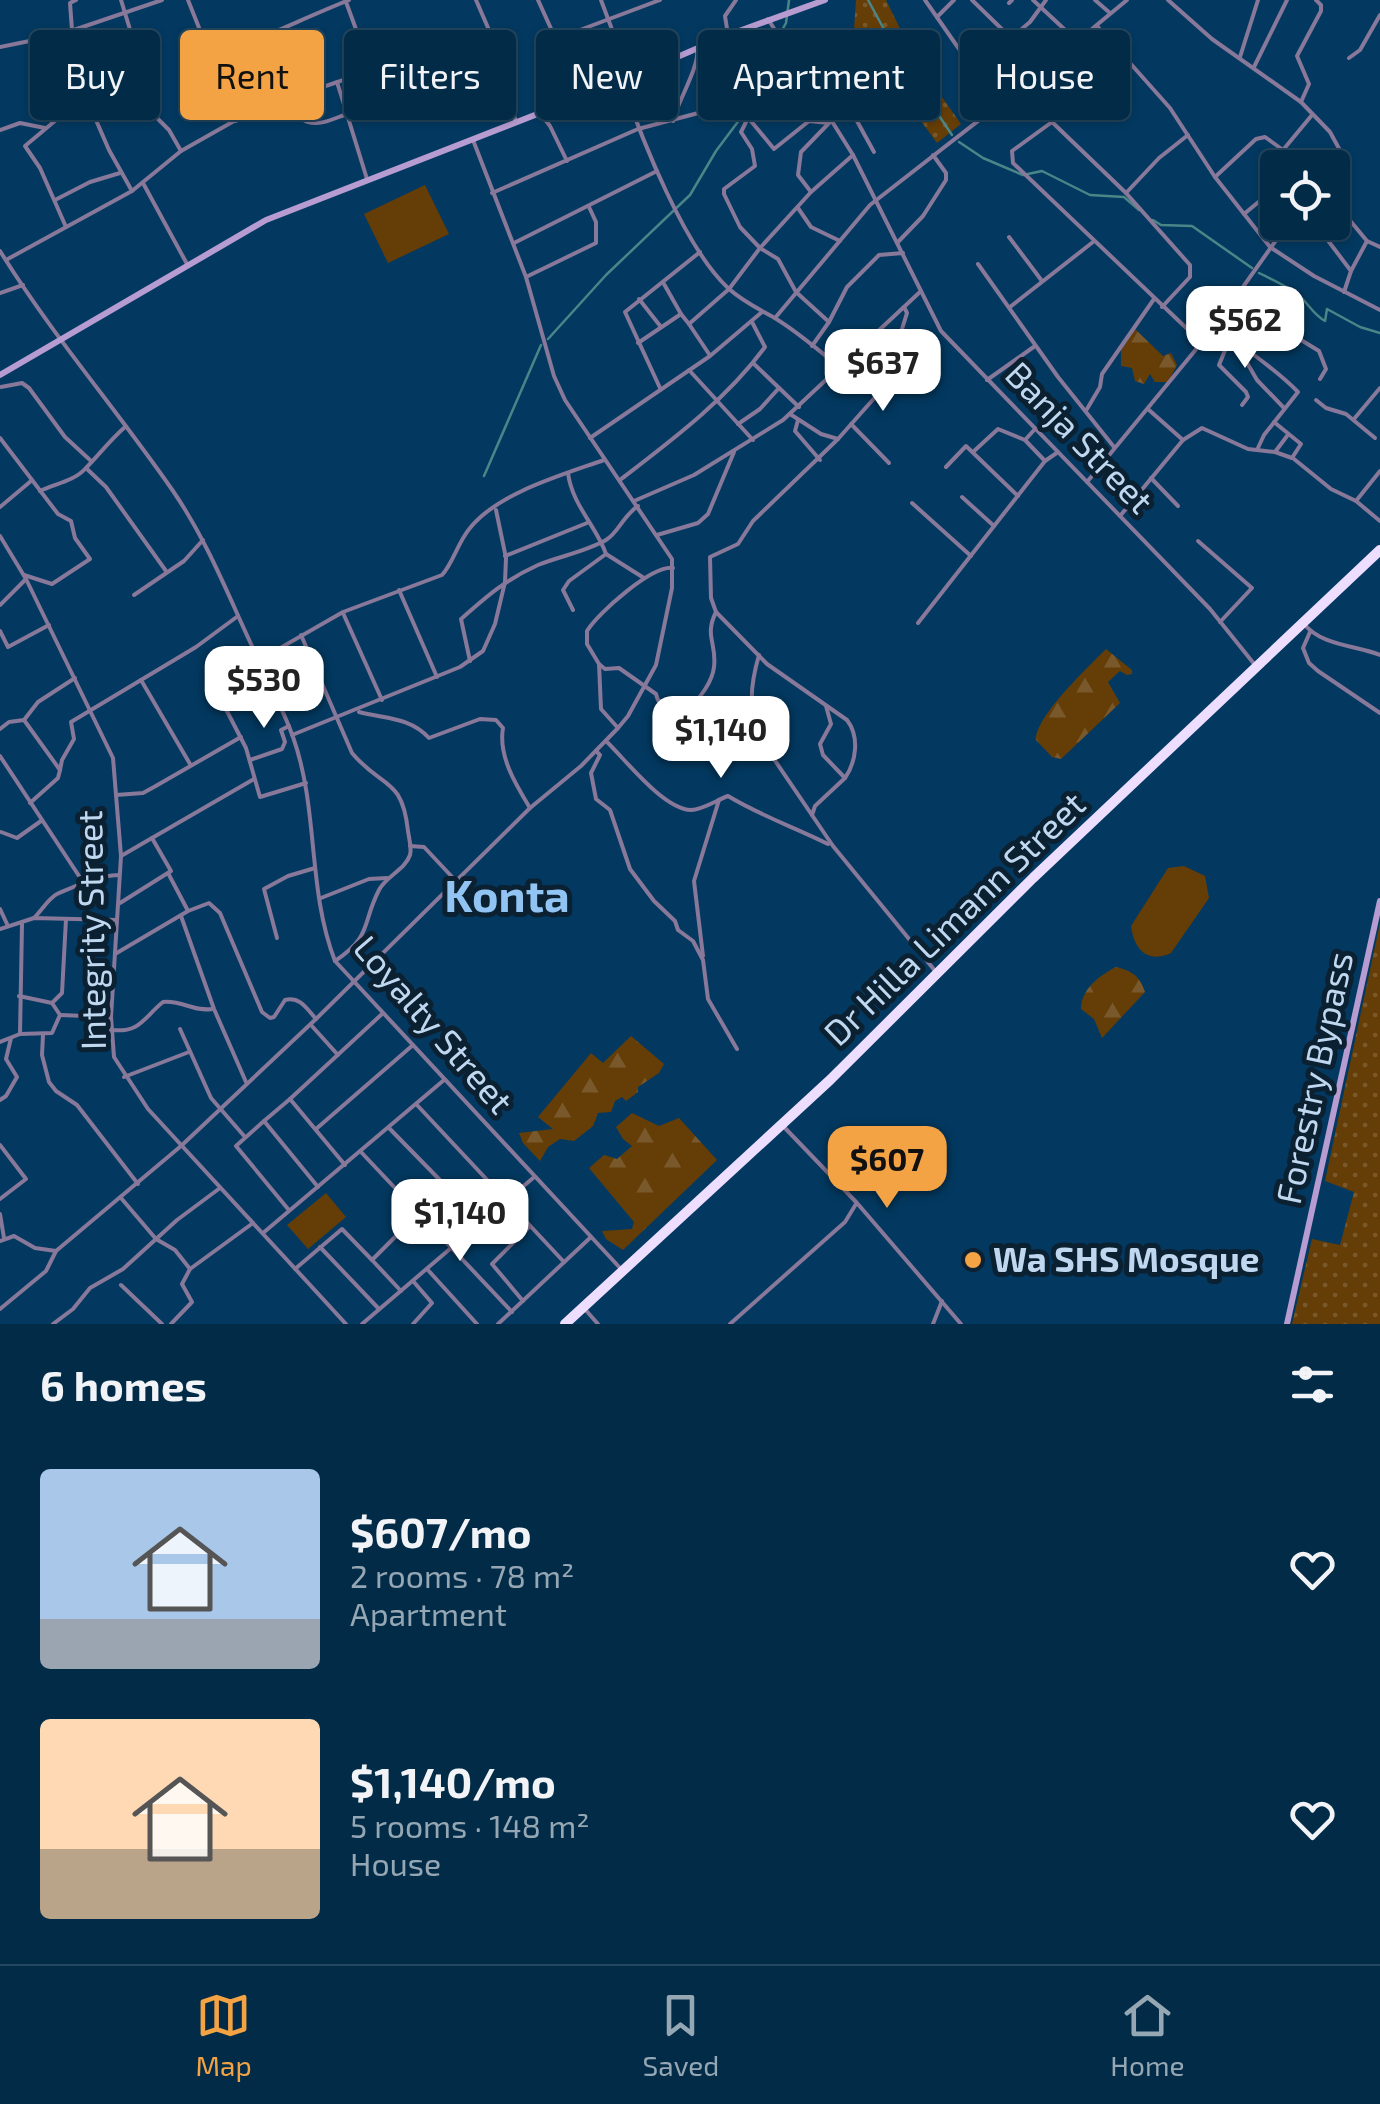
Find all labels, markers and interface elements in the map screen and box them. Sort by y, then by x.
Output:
chip: Buy [30,30,160,120]
chip: Rent [180,30,324,120]
chip: Filters [344,30,516,120]
chip: New [536,30,678,120]
chip: Apartment [698,30,940,120]
chip: House [960,30,1130,120]
map controls [1260,150,1350,240]
button: locate [1260,150,1350,240]
pin: $562 [1186,286,1304,371]
text: $562 [1208,299,1282,337]
pin: $637 [824,329,942,414]
text: $637 [847,342,919,380]
street label: Banja Street [998,352,1163,521]
pin: $530 [205,646,323,731]
text: $530 [227,659,301,697]
pin: $1,140 [640,696,802,781]
text: $1,140 [674,709,768,747]
street label: Dr Hilla Limann Street [814,782,1093,1053]
street label: Integrity Street [67,810,113,1050]
district label: Konta [444,867,570,921]
street label: Loyalty Street [346,926,523,1121]
street label: Forestry Bypass [1266,948,1360,1207]
pin: $607 [828,1126,946,1211]
text: $607 [850,1139,924,1177]
pin: $1,140 [379,1179,541,1264]
text: $1,140 [413,1192,507,1230]
place label: Wa SHS Mosque [993,1237,1260,1279]
marker: Wa SHS Mosque [962,1249,984,1271]
icon: filters [1285,1357,1340,1412]
text: 6 homes [40,1359,207,1409]
text: $607/mo [350,1506,531,1556]
icon: home [120,1509,240,1629]
icon: heart [1285,1542,1340,1597]
text: 2 rooms · 78 m² [350,1556,574,1594]
text: Apartment [350,1594,507,1632]
text: $1,140/mo [350,1756,556,1806]
icon: home [120,1759,240,1879]
icon: heart [1285,1792,1340,1847]
text: 5 rooms · 148 m² [350,1806,589,1844]
text: House [350,1844,441,1882]
tab: Map [195,1988,252,2082]
tab: Saved [643,1988,719,2082]
tab: Home [1110,1988,1185,2082]

